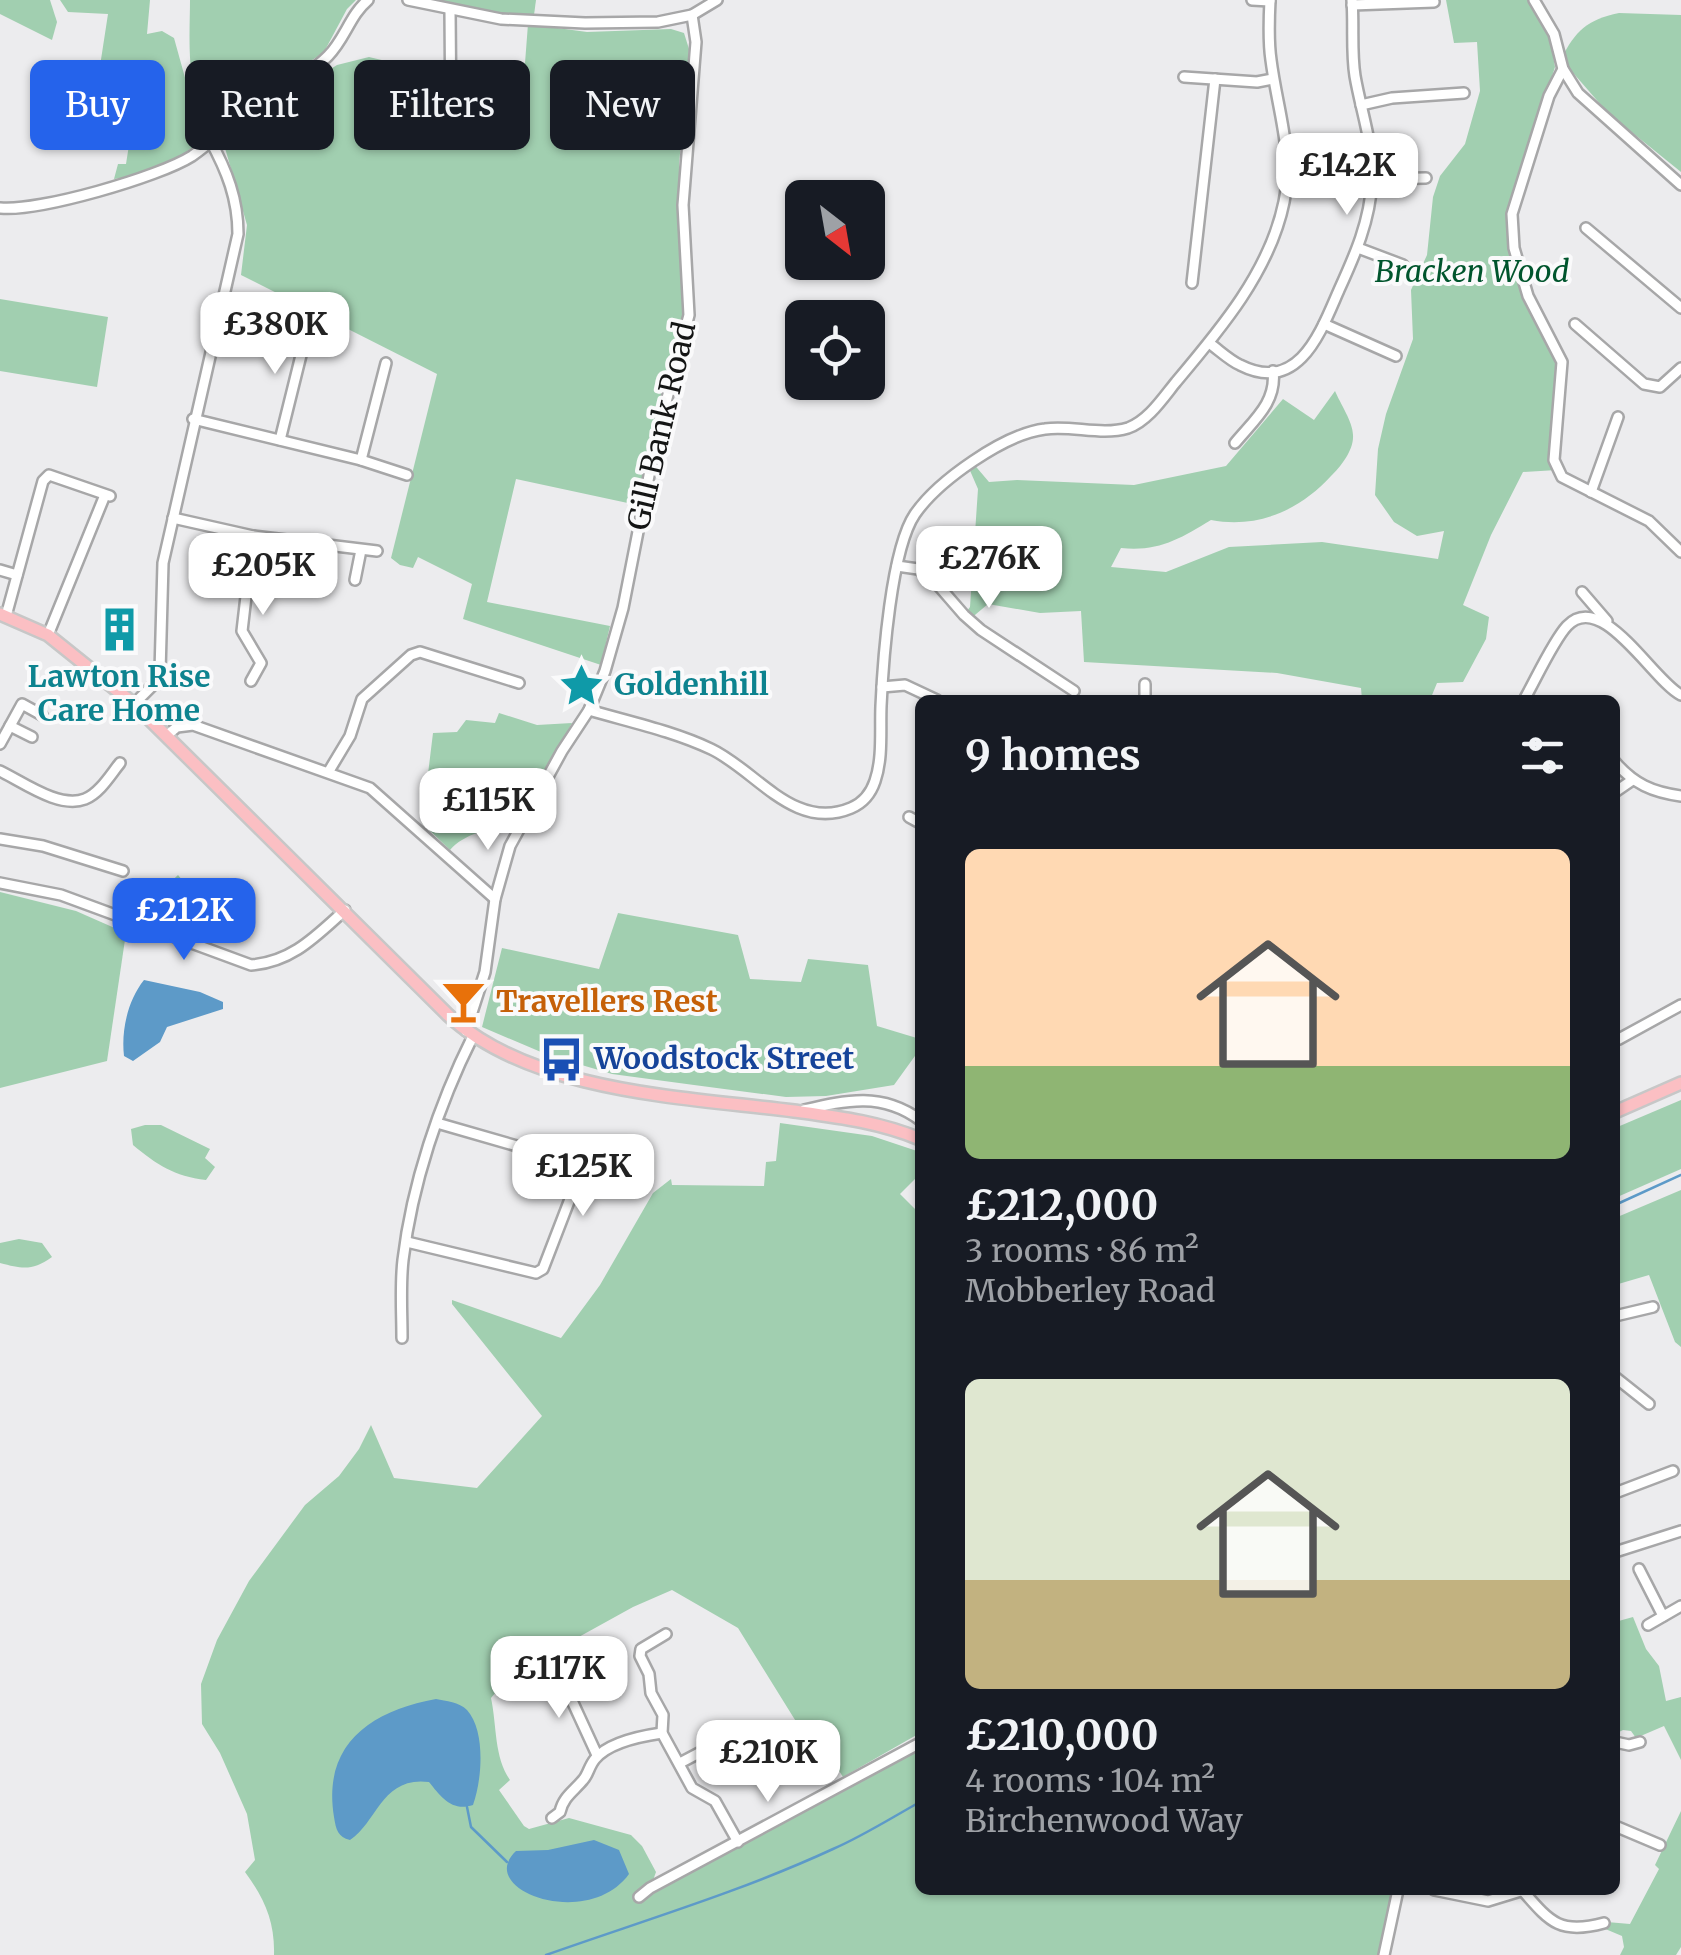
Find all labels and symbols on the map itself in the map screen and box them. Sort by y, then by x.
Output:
pin: £142K [1277,133,1417,218]
north arrow [785,180,885,280]
park label: Bracken Wood [1375,252,1570,290]
pin: £380K [205,292,345,377]
street label: Gill Bank Road [619,318,703,534]
pin: £276K [919,526,1059,611]
pin: £205K [193,533,333,618]
building icon: Lawton Rise Care Home [95,606,143,654]
place label: Lawton Rise Care Home [27,657,211,729]
place icon: Goldenhill [557,661,605,709]
place label: Goldenhill [614,665,769,703]
pin: £115K [418,768,558,853]
pin: £212K [114,878,254,963]
bar icon: Travellers Rest [439,978,487,1026]
place label: Travellers Rest [496,982,718,1020]
bus stop icon: Woodstock Street [537,1035,585,1083]
place label: Woodstock Street [593,1039,854,1077]
pin: £125K [513,1134,653,1219]
pin: £117K [489,1636,629,1721]
pin: £210K [698,1720,838,1805]

